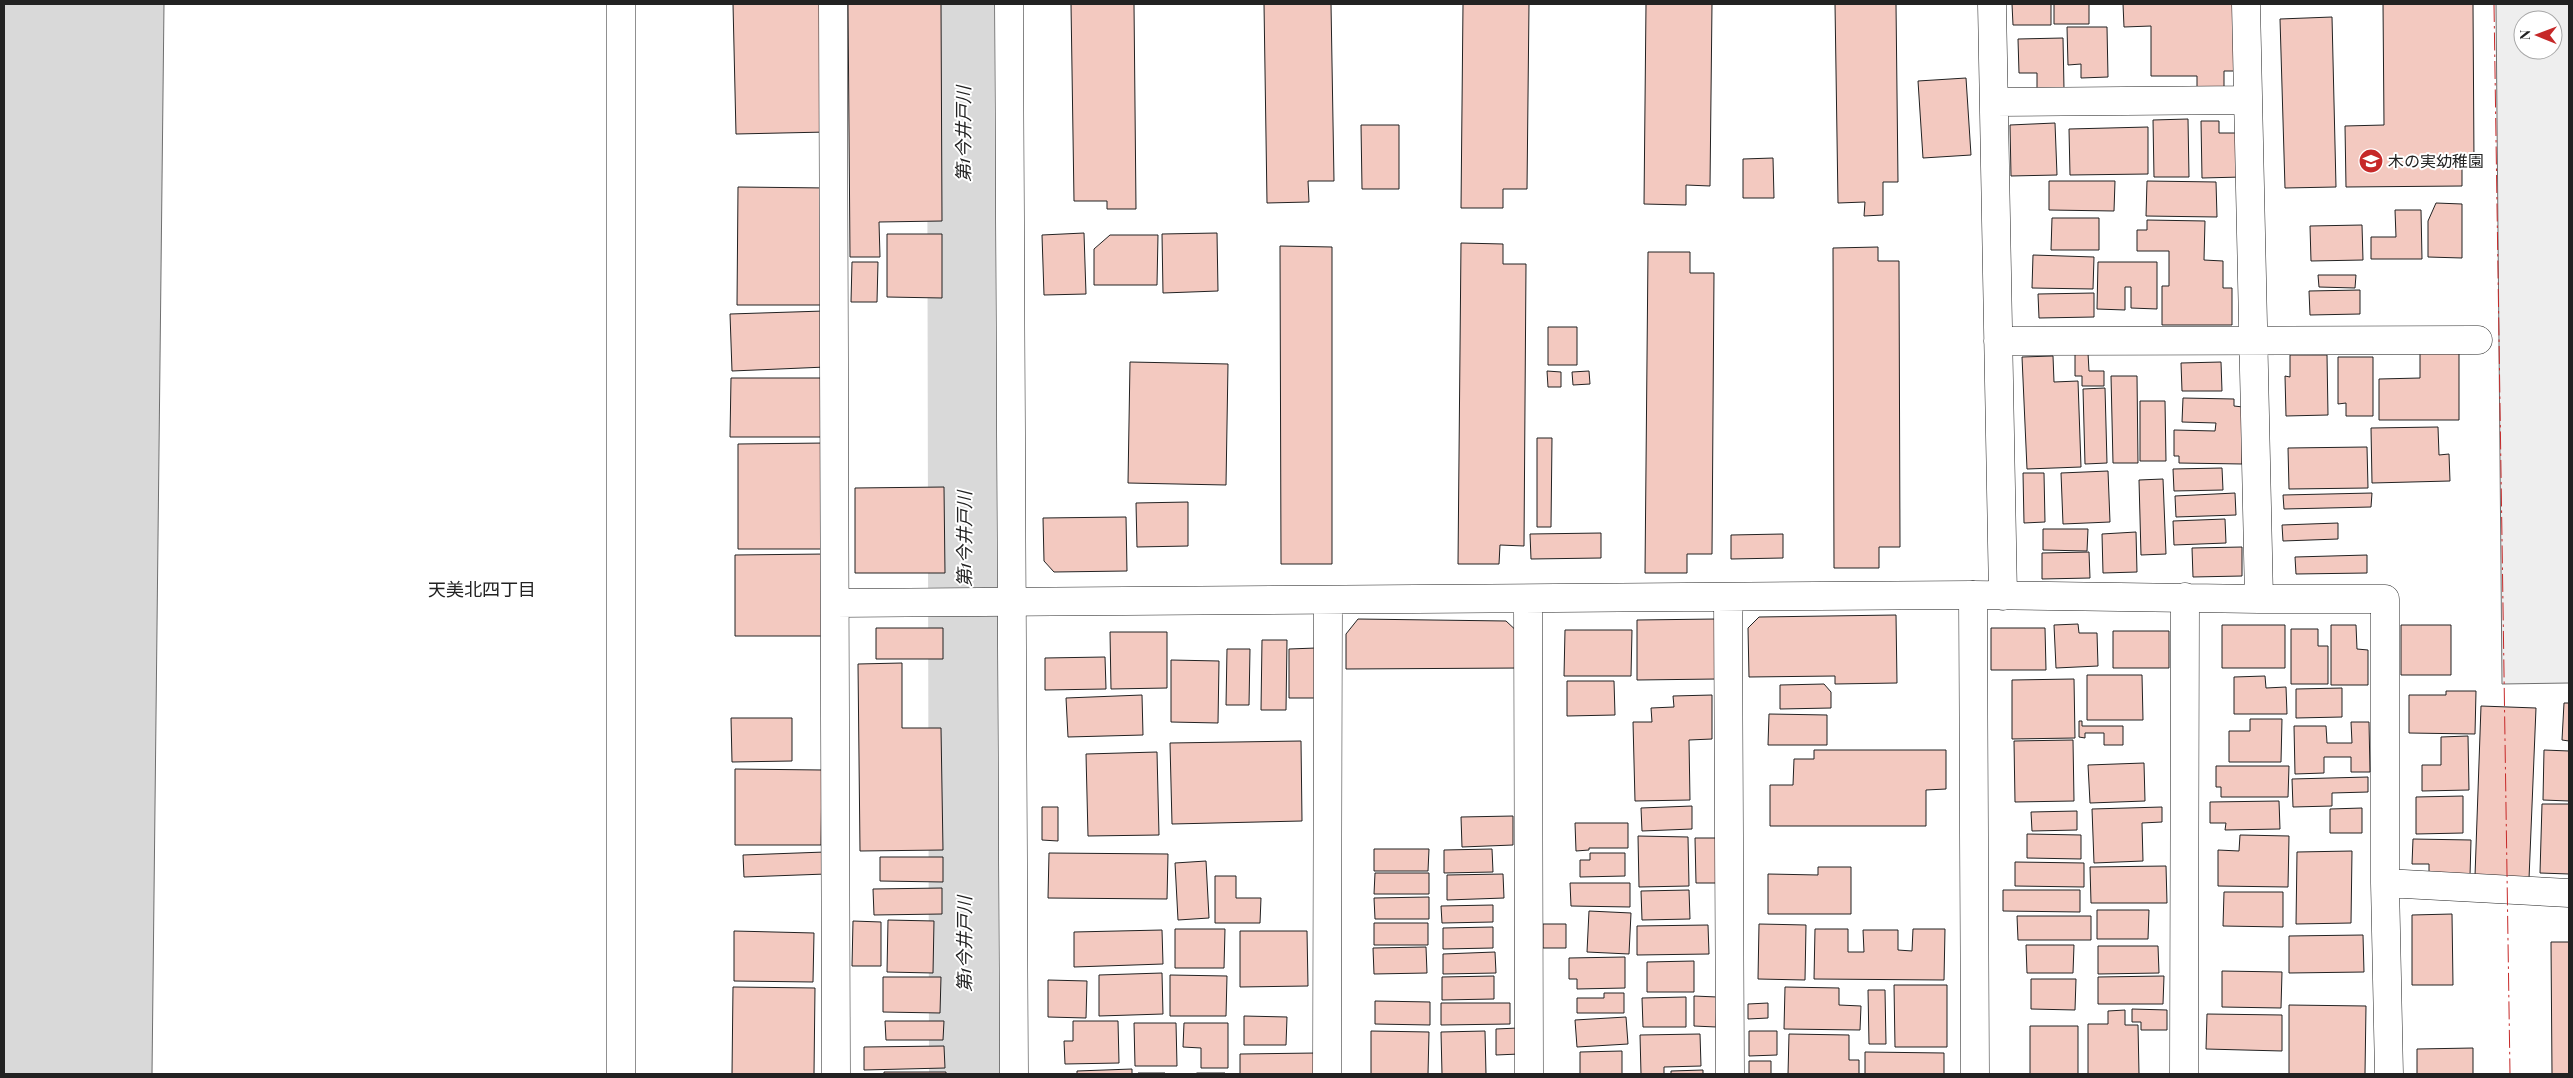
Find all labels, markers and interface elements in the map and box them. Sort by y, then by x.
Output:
north arrow [2513,10,2563,60]
text: N [2515,30,2534,40]
water label: 第1今井戸川 [951,84,975,182]
school or university icon: 木の実幼稚園 [2358,148,2384,174]
place label: 木の実幼稚園 [2388,150,2484,171]
water label: 第1今井戸川 [952,489,976,587]
district label: 天美北四丁目 [428,577,536,601]
water label: 第1今井戸川 [952,894,976,992]

